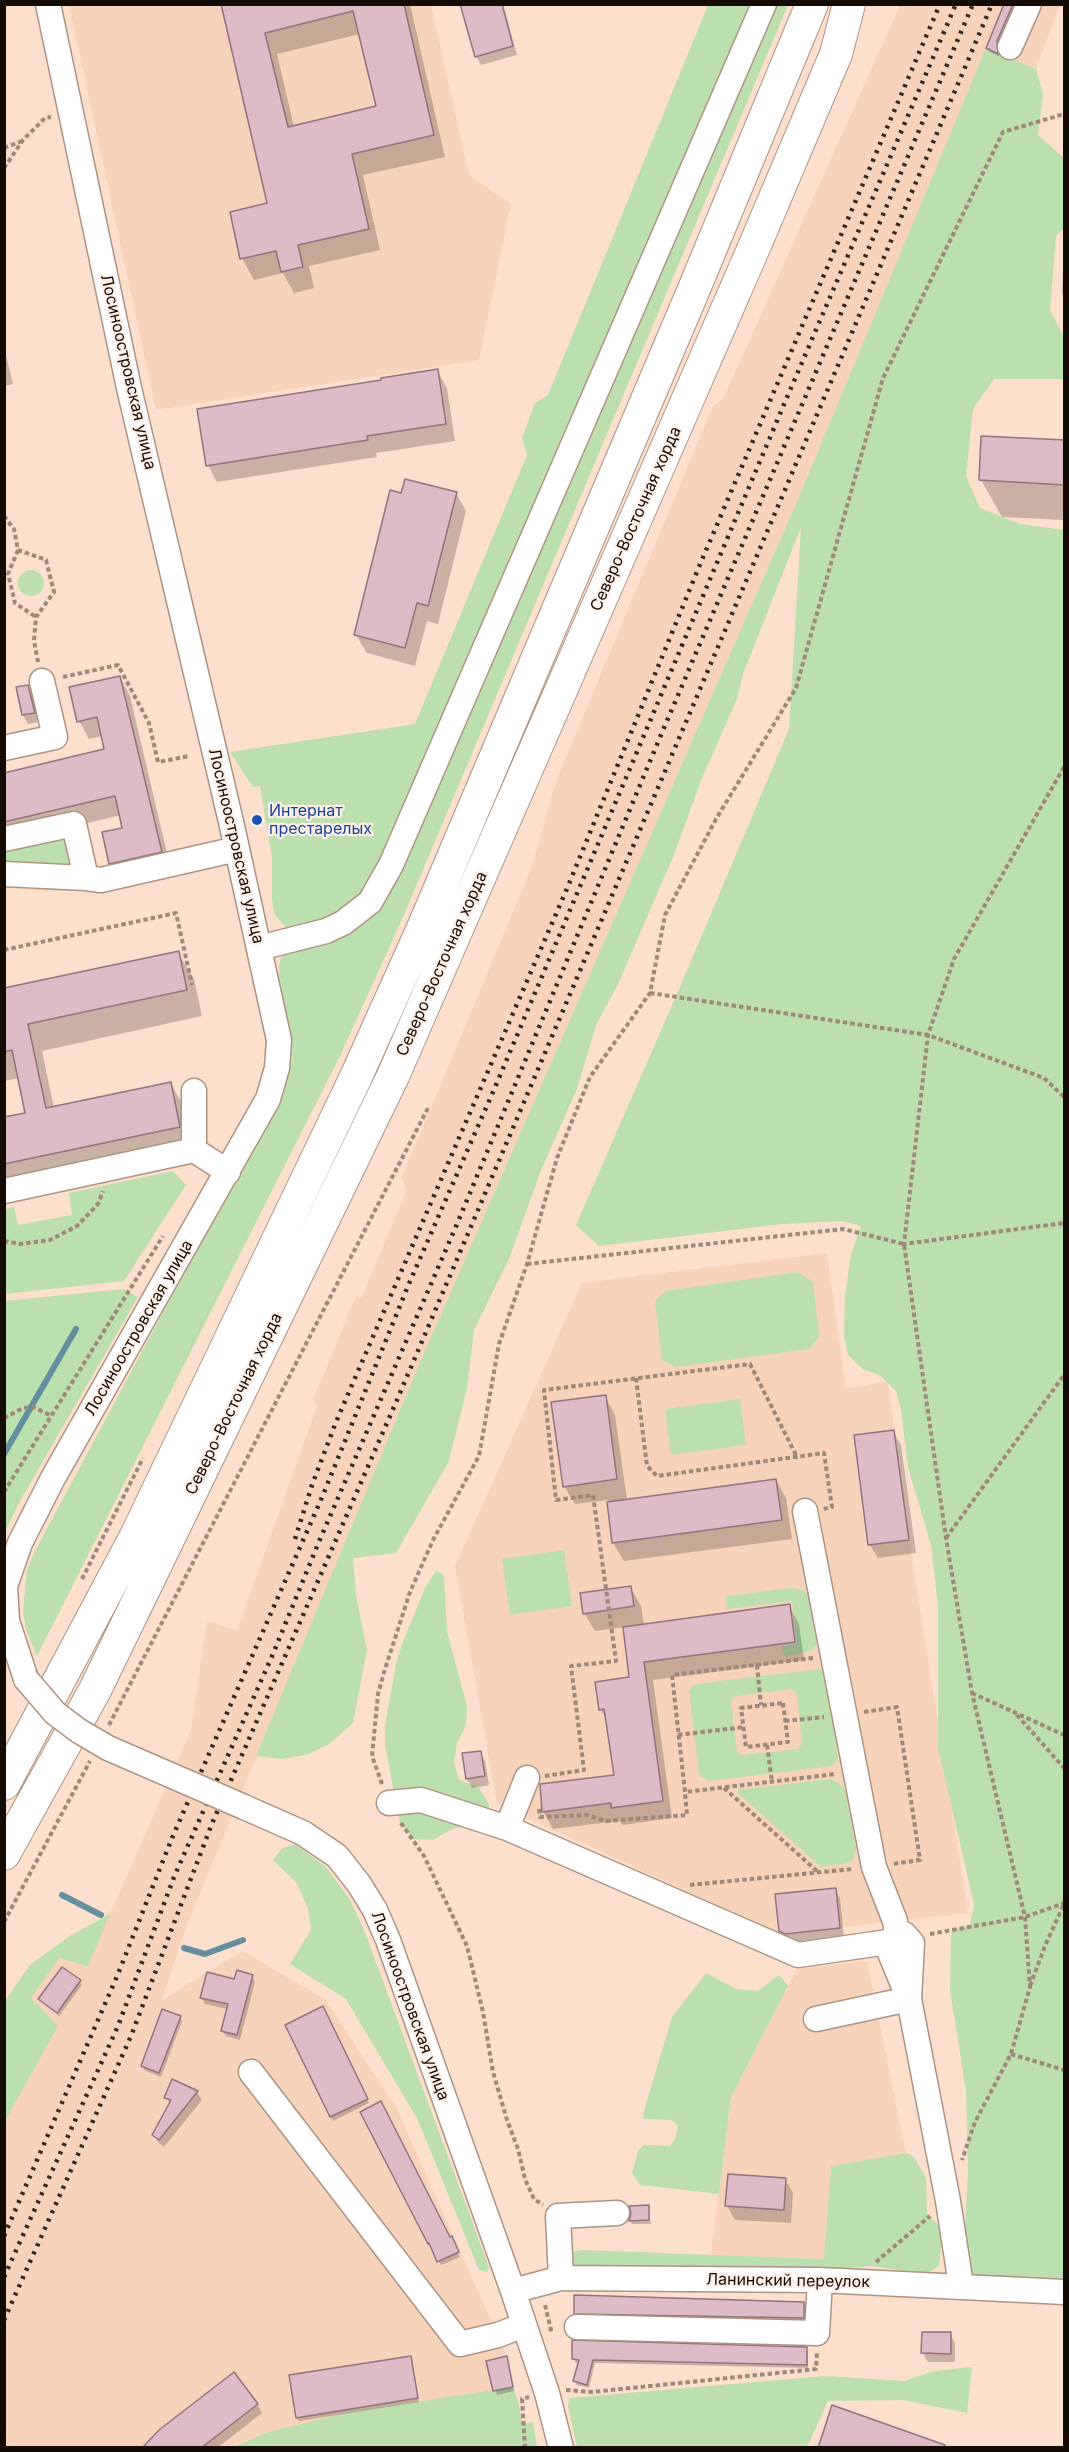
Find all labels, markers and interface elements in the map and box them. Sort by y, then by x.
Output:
street label: Лосиноостровская улица [96,273,160,471]
street label: Северо-Восточная хорда [587,424,685,614]
street label: Лосиноостровская улица [204,747,268,945]
place label: Интернат престарелых [269,801,372,839]
marker: Интернат престарелых [250,813,264,827]
street label: Северо-Восточная хорда [393,869,491,1059]
street label: Лосиноостровская улица [81,1237,197,1419]
street label: Северо-Восточная хорда [182,1310,286,1498]
street label: Лосиноостровская улица [367,1909,453,2103]
street label: Ланинский переулок [706,2270,870,2292]

